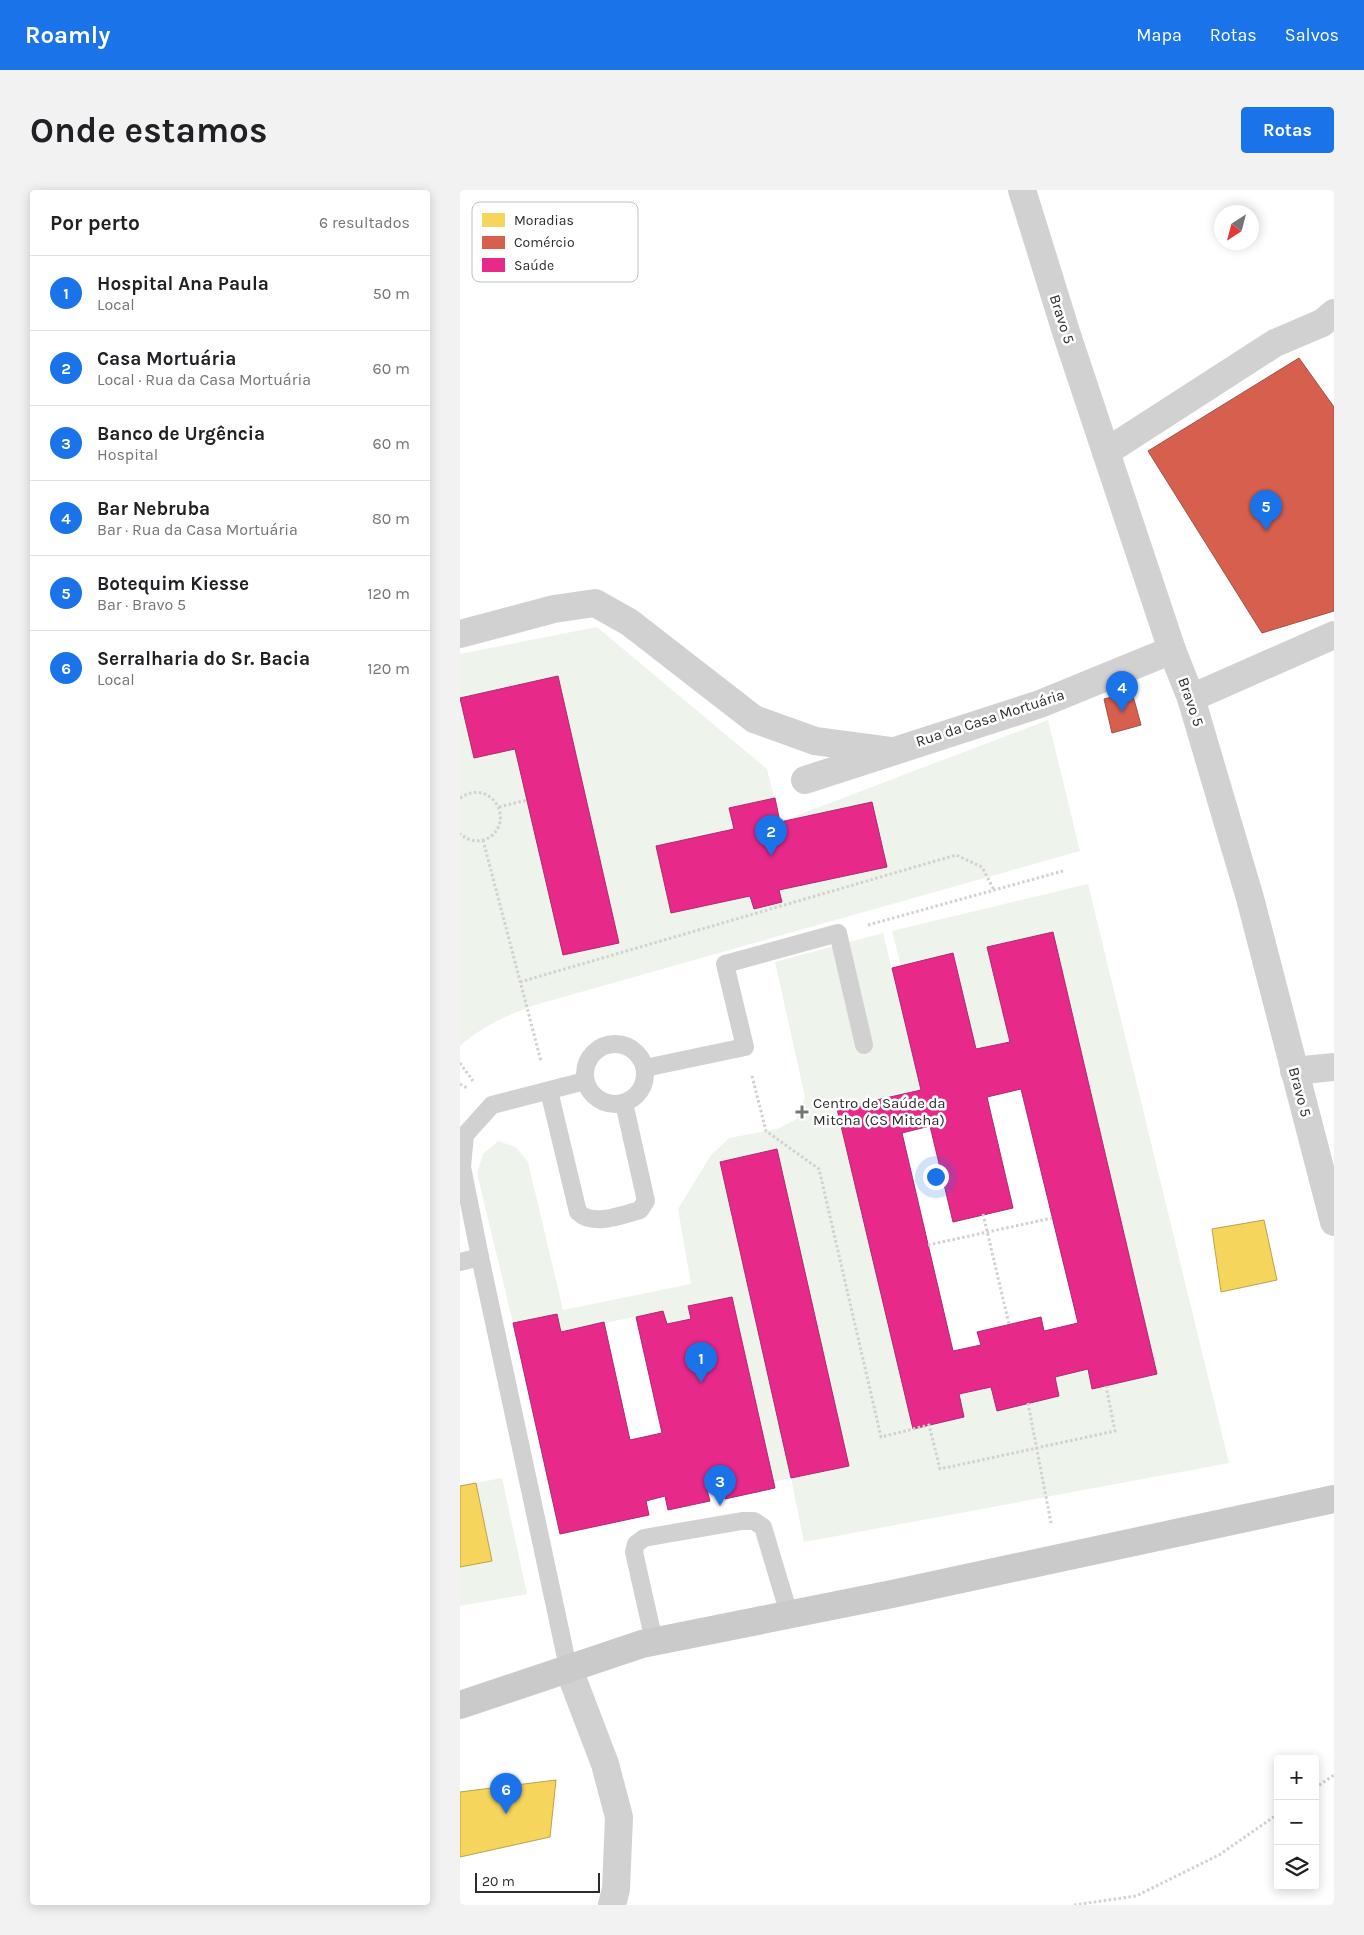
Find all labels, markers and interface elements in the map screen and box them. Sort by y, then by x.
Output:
text: Roamly [25,21,110,49]
text: Mapa [1136,24,1182,46]
text: Rotas [1210,24,1257,46]
text: Salvos [1285,24,1339,46]
button: Rotas [1241,107,1334,153]
text: Onde estamos [30,110,267,151]
legend [472,202,638,282]
north arrow [1214,205,1259,250]
text: Por perto [50,211,140,235]
text: Moradias [514,212,574,229]
text: 6 resultados [319,213,410,232]
text: Comércio [514,234,575,251]
text: Saúde [514,257,554,274]
text: Hospital Ana Paula [97,273,269,295]
text: 1 [63,284,69,303]
text: 50 m [373,284,410,303]
street label: Bravo 5 [1046,292,1078,346]
text: Local [97,295,135,314]
text: Casa Mortuária [97,348,236,370]
text: 2 [61,359,71,378]
text: 60 m [373,359,410,378]
text: Local · Rua da Casa Mortuária [97,370,311,389]
text: Banco de Urgência [97,423,265,445]
text: 3 [61,434,71,453]
text: 60 m [373,434,410,453]
text: Hospital [97,445,158,464]
pin: 5 [1250,490,1282,531]
text: Bar Nebruba [97,498,210,520]
text: 4 [61,509,71,528]
text: 80 m [372,509,410,528]
text: Bar · Rua da Casa Mortuária [97,520,298,539]
text: Botequim Kiesse [97,573,249,595]
text: 5 [61,584,71,603]
text: 120 m [367,584,410,603]
text: Bar · Bravo 5 [97,595,186,614]
text: Serralharia do Sr. Bacia [97,648,310,670]
text: 6 [61,659,71,678]
text: 120 m [367,659,410,678]
text: Local [97,670,135,689]
pin: 4 [1106,671,1138,712]
street label: Bravo 5 [1174,675,1208,729]
street label: Rua da Casa Mortuária [913,685,1067,751]
pin: 2 [755,815,787,856]
street label: Bravo 5 [1285,1065,1315,1119]
place label: Centro de Saúde da Mitcha (CS Mitcha) [813,1094,946,1129]
marker: Centro de Saúde da Mitcha (CS Mitcha) [795,1105,809,1119]
your location [923,1164,949,1190]
pin: 1 [685,1342,717,1383]
pin: 3 [704,1465,736,1506]
map controls [1274,1755,1319,1890]
button: + [1274,1755,1319,1800]
pin: 6 [490,1773,522,1814]
button: − [1274,1800,1319,1845]
button: layers [1274,1845,1319,1890]
scale bar [475,1870,600,1893]
text: 20 m [482,1873,515,1890]

